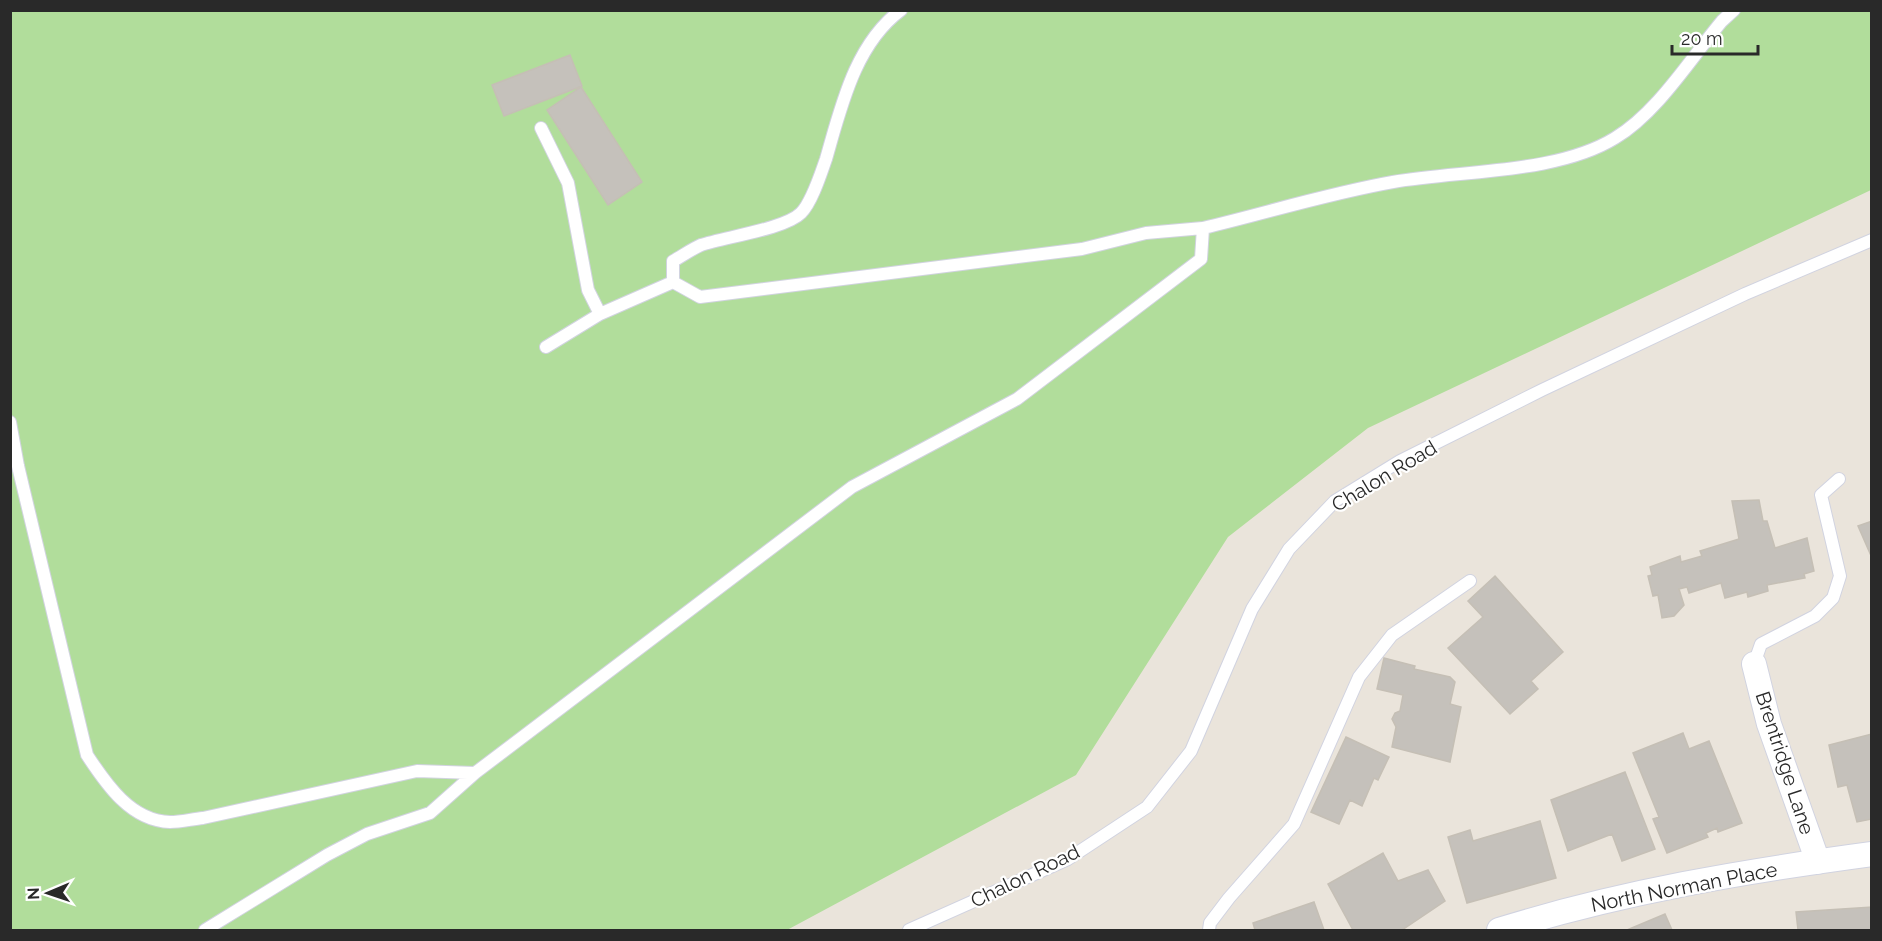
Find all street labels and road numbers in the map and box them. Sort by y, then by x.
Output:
street label: Chalon Road [1327,435,1441,517]
street label: Brentridge Lane [1751,688,1820,838]
street label: Chalon Road [967,839,1083,913]
street label: North Norman Place [1589,857,1779,917]

